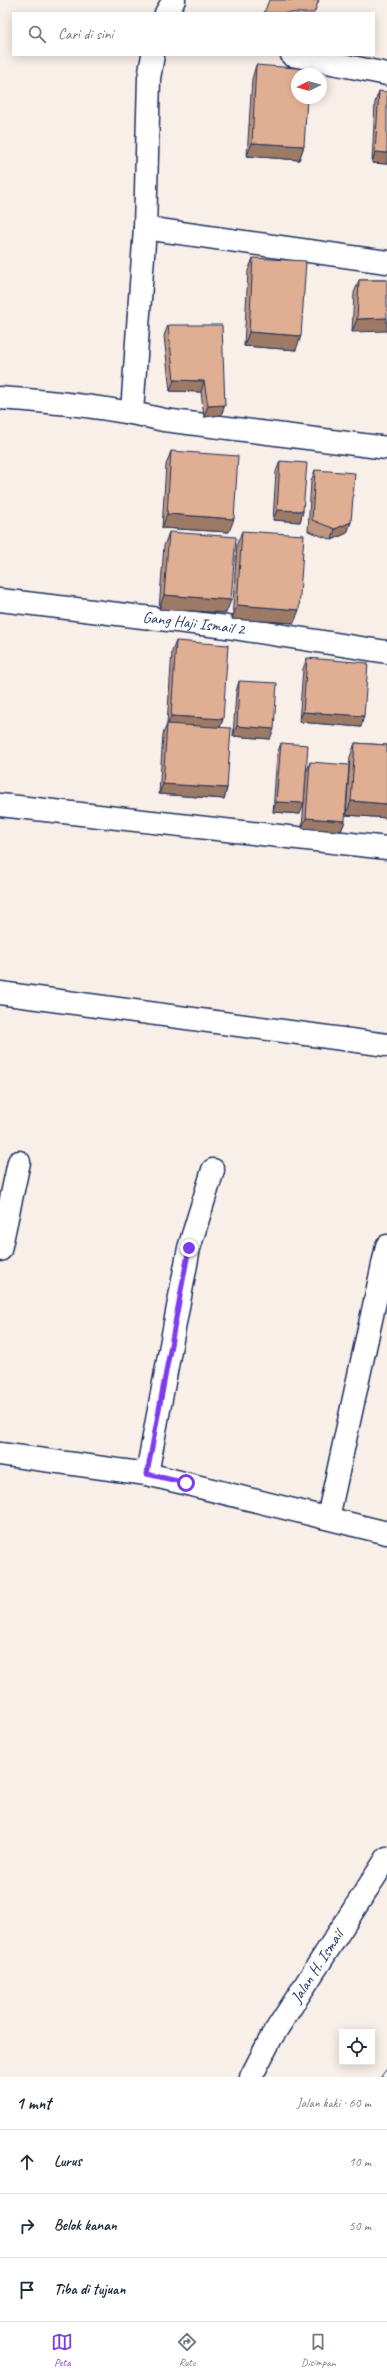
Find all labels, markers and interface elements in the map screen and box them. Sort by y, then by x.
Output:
search box [12,12,375,56]
icon: search [26,23,48,45]
text: Cari di sini [58,25,113,44]
north arrow [291,68,327,104]
street label: Gang Haji Ismail 2 [142,607,248,640]
route end [180,1239,198,1257]
route start [177,1474,195,1492]
street label: Jalan H. Ismail [286,1924,350,2007]
map controls [339,2029,375,2065]
button: locate [339,2029,375,2065]
text: 1 mnt [16,2093,51,2114]
text: Jalan kaki · 60 m [297,2095,371,2111]
icon: ahead [16,2151,38,2173]
text: Lurus [54,2152,82,2171]
text: 10 m [349,2154,371,2170]
icon: right [16,2215,38,2237]
text: Belok kanan [54,2216,117,2235]
text: 50 m [349,2218,371,2234]
icon: arrive [16,2279,38,2301]
text: Tiba di tujuan [54,2280,125,2299]
tab: Peta [51,2331,73,2369]
tab: Rute [176,2331,198,2369]
tab: Disimpan [301,2331,336,2369]

